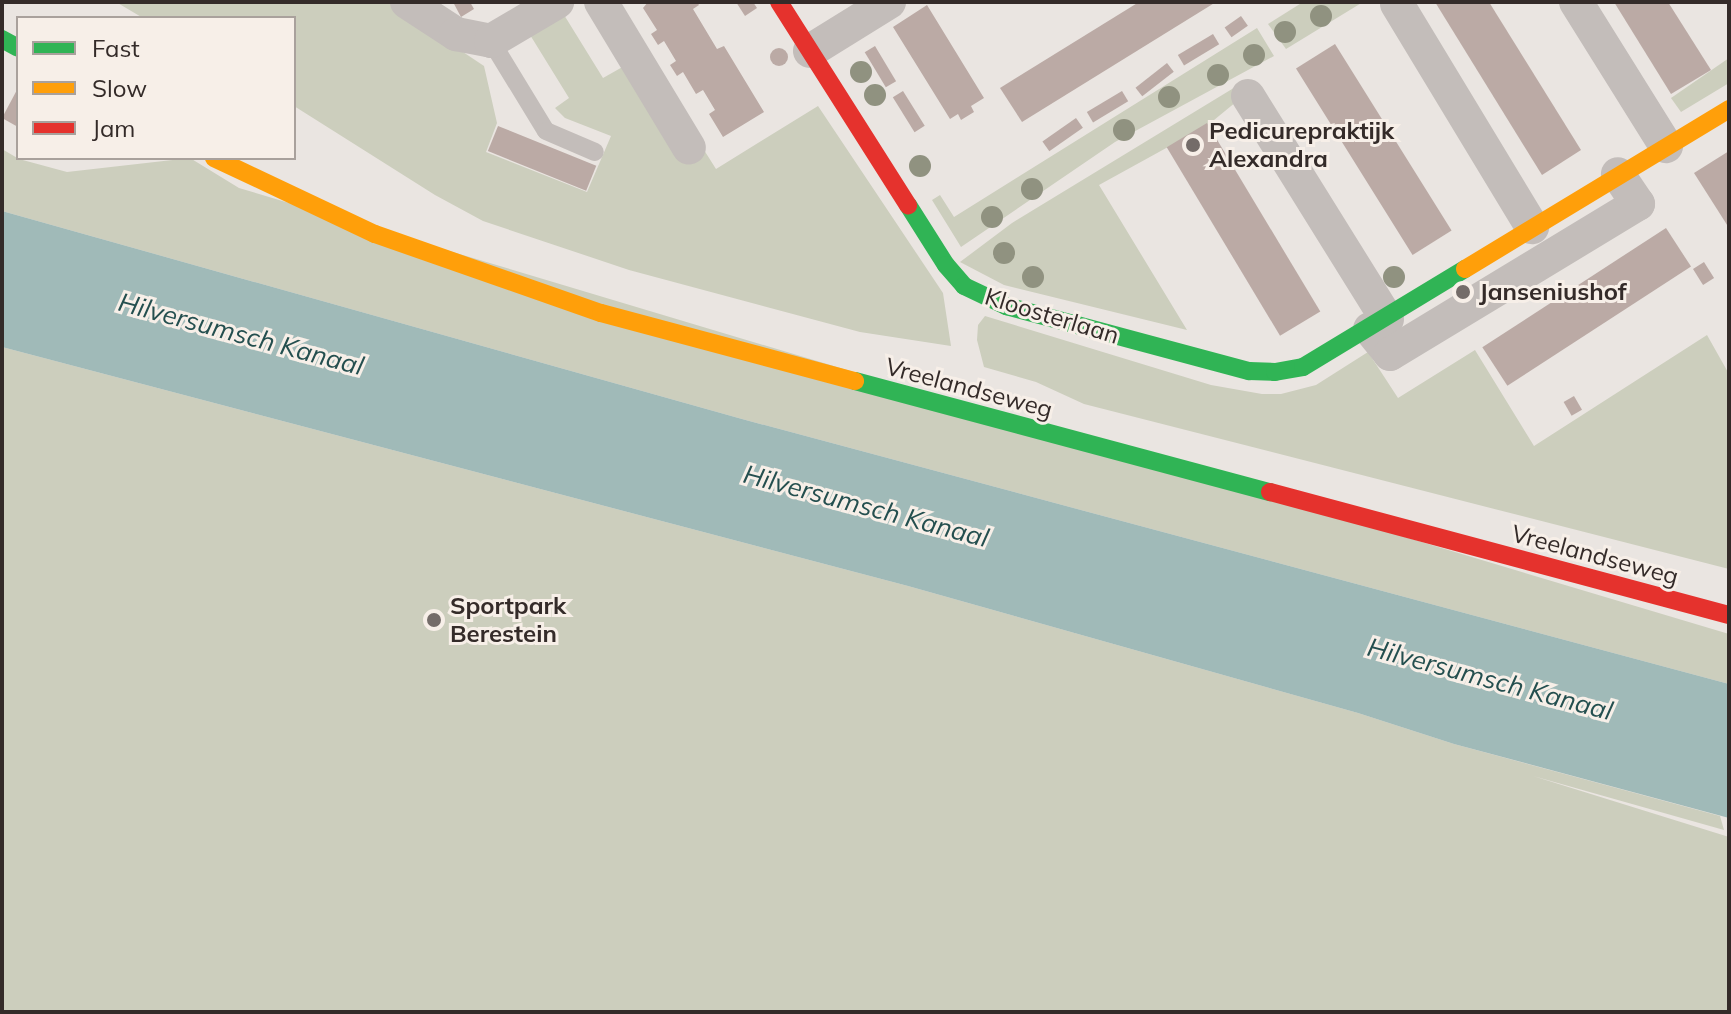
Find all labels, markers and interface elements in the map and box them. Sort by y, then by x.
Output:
legend [16,16,296,160]
text: Fast [92,33,140,63]
text: Slow [92,73,147,103]
text: Jam [92,113,135,143]
place label: Pedicurepraktijk Alexandra [1209,117,1394,173]
marker: Pedicurepraktijk Alexandra [1184,136,1202,154]
place label: Janseniushof [1479,278,1627,306]
street label: Kloosterlaan [981,282,1123,350]
marker: Janseniushof [1454,283,1472,301]
water label: Hilversumsch Kanaal [115,286,367,382]
street label: Vreelandseweg [882,352,1056,424]
water label: Hilversumsch Kanaal [740,458,992,554]
street label: Vreelandseweg [1508,519,1682,591]
place label: Sportpark Berestein [450,592,566,648]
marker: Sportpark Berestein [425,611,443,629]
water label: Hilversumsch Kanaal [1364,631,1616,727]

